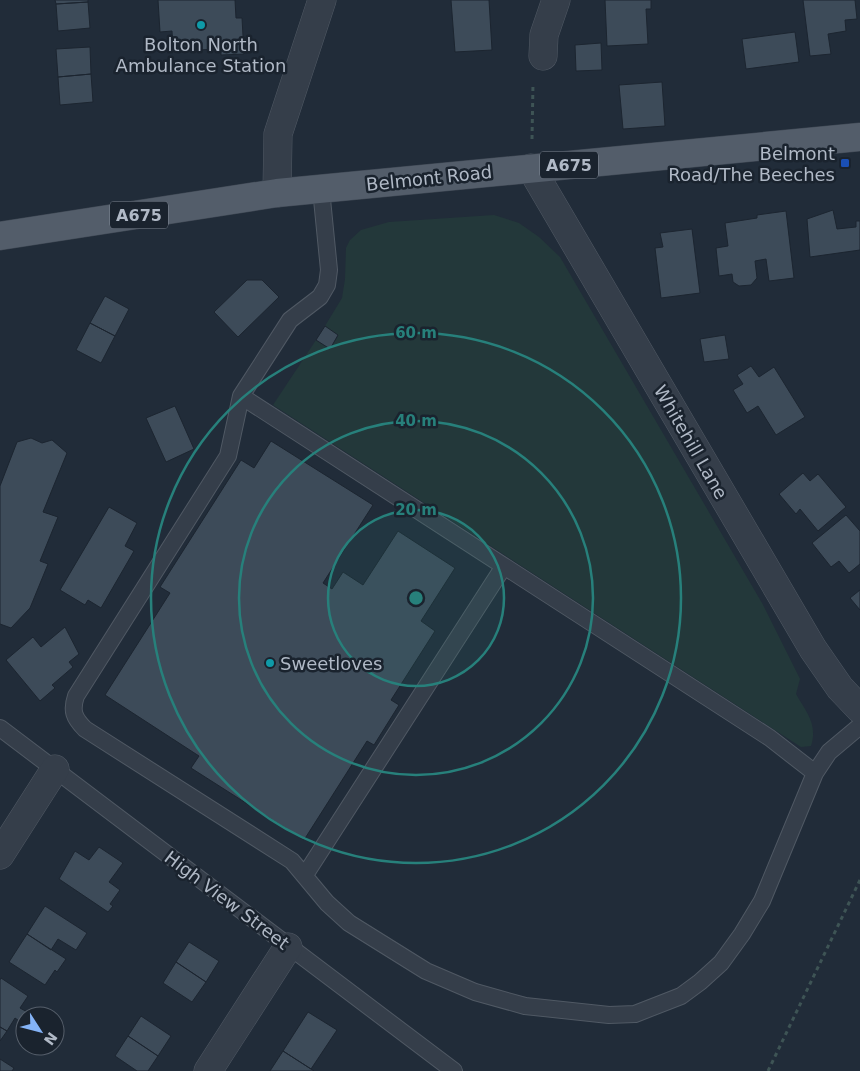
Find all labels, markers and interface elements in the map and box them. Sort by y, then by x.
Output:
marker: Bolton North Ambulance Station [195,19,207,31]
place label: Bolton North Ambulance Station [116,34,286,76]
place label: Belmont Road/The Beeches [668,143,835,185]
road number: A675 [540,152,598,178]
marker: Belmont Road/The Beeches [839,157,851,169]
street label: Belmont Road [365,161,493,195]
road number: A675 [110,202,168,228]
text: 60 m [395,324,437,342]
street label: Whitehill Lane [650,381,732,503]
text: 40 m [395,412,437,430]
text: 20 m [395,501,437,519]
centre of rings [407,589,425,607]
place label: Sweetloves [280,653,382,674]
marker: Sweetloves [264,657,276,669]
street label: High View Street [161,846,293,954]
north arrow [15,1006,65,1056]
text: N [41,1029,60,1048]

